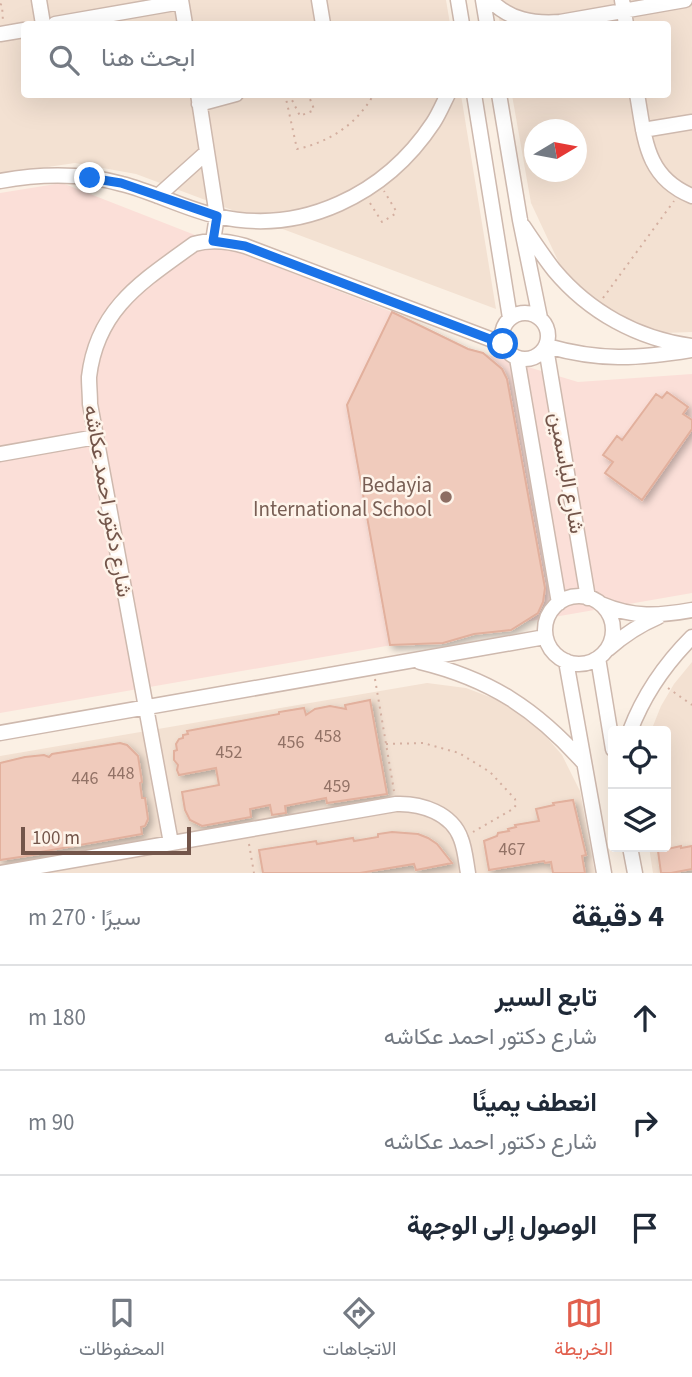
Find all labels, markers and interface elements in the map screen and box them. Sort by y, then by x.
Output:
search box [21,21,671,98]
text: ابحث هنا [101,39,195,76]
icon: search [45,41,83,79]
north arrow [524,119,587,182]
route end [74,162,105,193]
route start [487,328,518,359]
street label: شارع دكتور احمد عكاشه [76,402,140,600]
street label: شارع الياسمين [542,410,592,536]
place label: Bedayia International School [253,470,432,524]
marker: Bedayia International School [438,489,454,505]
house number: 458 [315,724,341,749]
map controls [608,726,671,852]
button: locate [608,726,671,789]
house number: 456 [278,730,304,755]
house number: 452 [216,740,242,765]
house number: 448 [108,761,134,786]
house number: 446 [72,766,98,791]
house number: 459 [324,774,350,799]
button: layers [608,789,671,852]
scale bar [21,824,191,856]
text: 100 m [32,825,80,852]
house number: 467 [499,837,525,862]
text: 4 دقيقة [571,895,664,938]
text: سيرًا · 270 m [28,901,141,934]
text: تابع السير [495,979,597,1016]
icon: ahead [626,999,664,1037]
text: 180 m [28,1001,86,1034]
text: شارع دكتور احمد عكاشه [384,1020,597,1053]
text: انعطف يمينًا [472,1084,597,1121]
icon: right [626,1104,664,1142]
text: 90 m [28,1106,75,1139]
text: شارع دكتور احمد عكاشه [384,1125,597,1158]
text: الوصول إلى الوجهة [407,1207,597,1244]
icon: arrive [626,1209,664,1247]
tab: المحفوظات [79,1294,165,1365]
tab: الاتجاهات [323,1294,396,1365]
tab: الخريطة [554,1294,613,1365]

